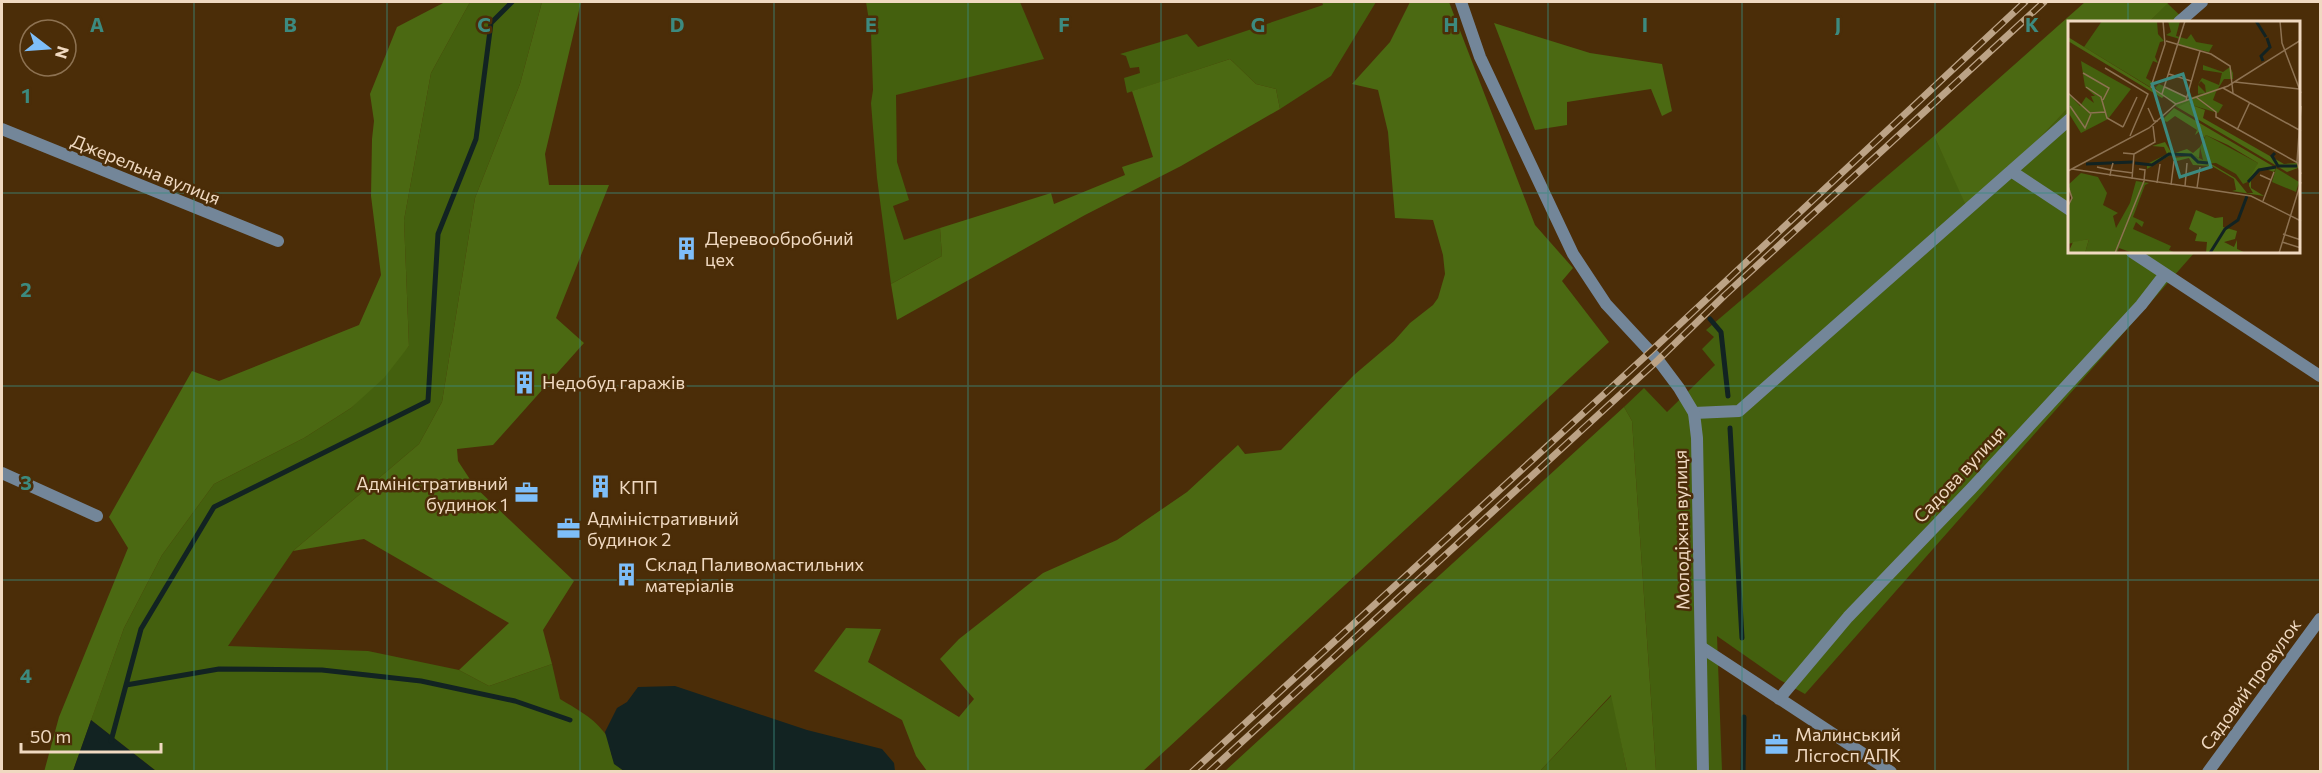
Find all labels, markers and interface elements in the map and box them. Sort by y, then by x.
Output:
text: A [90,12,104,36]
text: B [283,12,297,36]
text: C [477,12,491,36]
text: D [670,12,684,36]
text: E [865,12,877,36]
text: F [1058,12,1070,36]
text: G [1251,12,1265,36]
text: H [1444,12,1459,36]
text: I [1642,12,1648,36]
text: J [1835,12,1841,36]
text: K [2025,12,2039,36]
north arrow [18,18,78,78]
inset map [2068,21,2301,254]
text: N [52,44,74,61]
text: 1 [21,83,31,107]
street label: Джерельна вулиця [68,129,224,209]
place label: Деревообробний цех [705,227,854,270]
building icon: Деревообробний цех [674,235,700,261]
text: 2 [20,277,32,301]
building icon: Недобуд гаражів [511,369,537,395]
place label: Недобуд гаражів [542,371,685,393]
street label: Садова вулиця [1909,421,2009,527]
street label: Молодіжна вулиця [1669,450,1693,610]
text: 3 [20,470,32,494]
place label: Адміністративний будинок 1 [356,472,508,515]
building icon: КПП [588,474,614,500]
place label: КПП [619,476,658,498]
office icon: Адміністративний будинок 1 [513,480,539,506]
place label: Адміністративний будинок 2 [587,507,739,550]
office icon: Адміністративний будинок 2 [556,515,582,541]
place label: Склад Паливомастильних матеріалів [645,553,864,596]
building icon: Склад Паливомастильних матеріалів [614,561,640,587]
street label: Садовий провулок [2195,614,2305,754]
text: 4 [20,663,32,687]
scale bar [21,716,160,754]
place label: Малинський Лісгосп АПК [1795,723,1901,766]
text: 50 m [30,725,71,747]
office icon: Малинський Лісгосп АПК [1764,731,1790,757]

